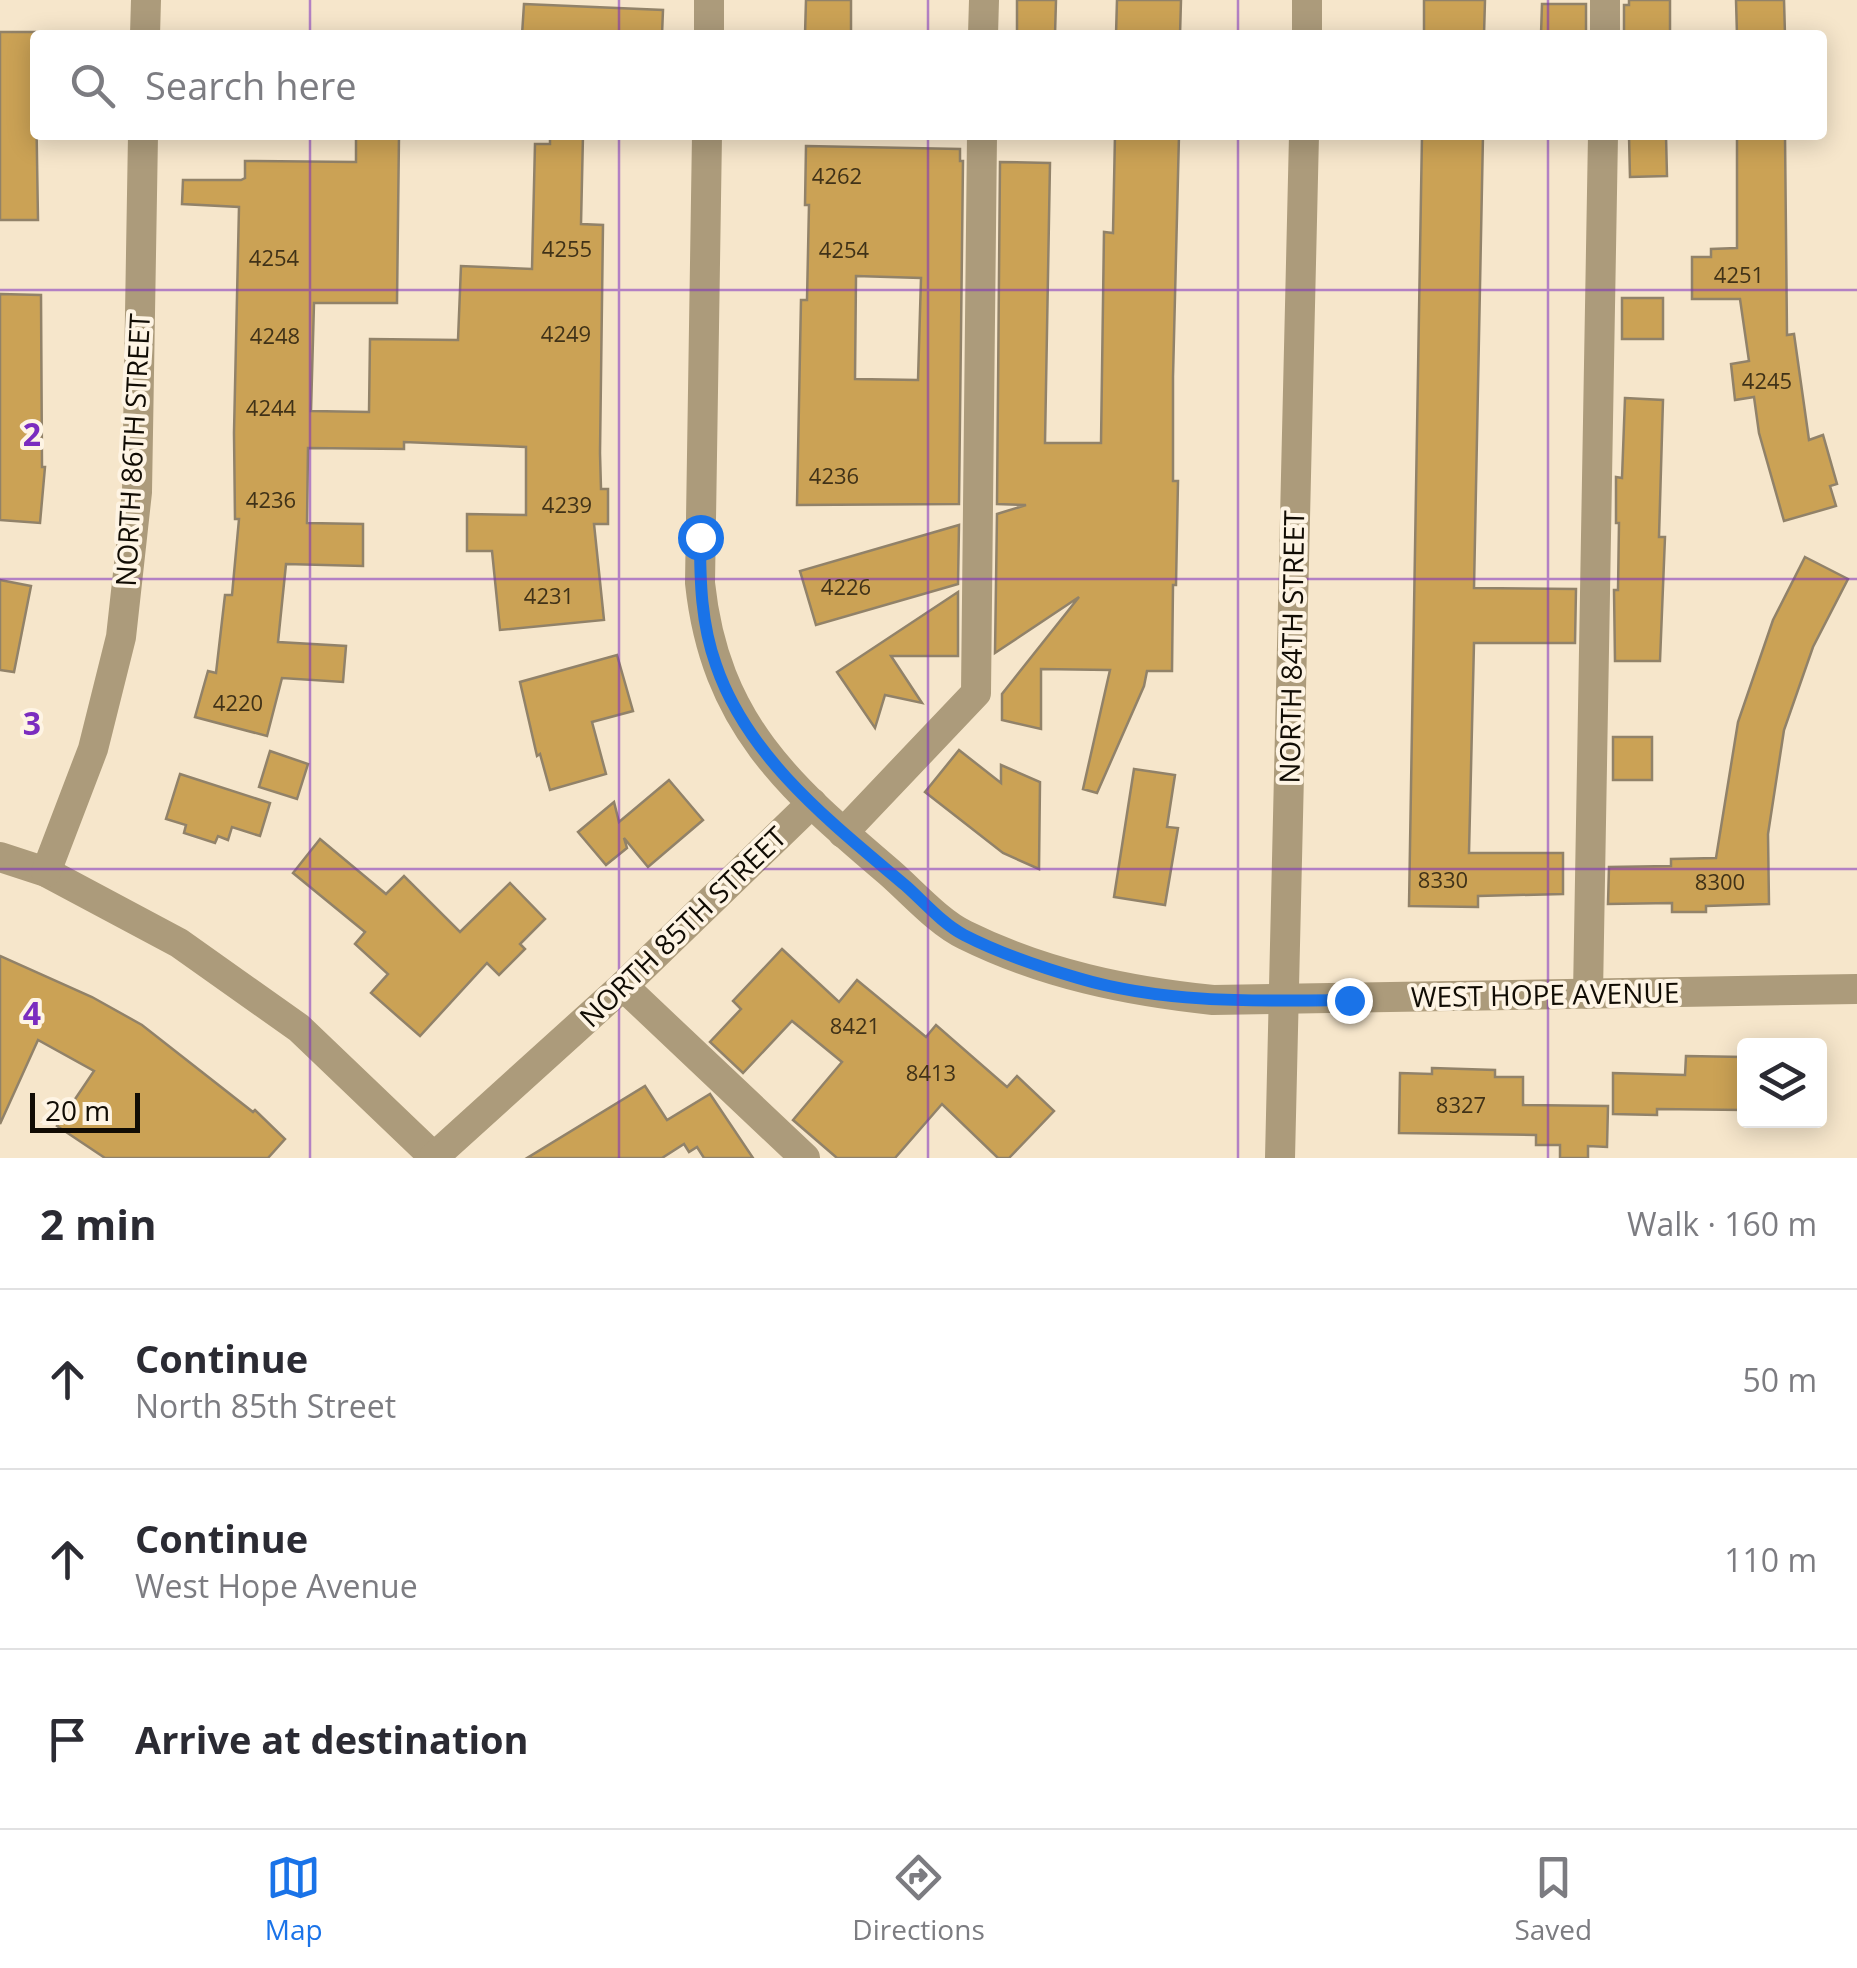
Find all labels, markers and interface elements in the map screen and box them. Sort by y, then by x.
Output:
search box [30,30,1827,140]
icon: search [65,58,120,113]
text: Search here [145,59,357,111]
house number: 4262 [812,160,862,190]
house number: 4255 [542,233,592,263]
house number: 4254 [819,234,870,264]
house number: 4254 [249,242,300,272]
house number: 4251 [1714,259,1764,289]
street label: NORTH 86TH STREET [106,312,158,587]
house number: 4249 [541,318,591,348]
house number: 4248 [250,320,300,350]
house number: 4245 [1742,365,1792,395]
house number: 4244 [246,392,297,422]
text: 2 [23,412,41,455]
house number: 4236 [809,460,859,490]
house number: 4236 [246,484,296,514]
house number: 4239 [542,489,592,519]
street label: NORTH 84TH STREET [1270,509,1312,784]
route start [678,515,724,561]
house number: 4226 [821,571,871,601]
house number: 4231 [524,580,574,610]
house number: 4220 [213,687,263,717]
text: 3 [23,701,41,744]
street label: NORTH 85TH STREET [571,817,794,1035]
house number: 8330 [1418,864,1468,894]
house number: 8300 [1695,866,1745,896]
street label: WEST HOPE AVENUE [1410,973,1680,1015]
route end [1327,978,1373,1024]
text: 4 [23,991,41,1034]
house number: 8421 [830,1010,880,1040]
map controls [1737,1038,1827,1128]
button: layers [1737,1038,1827,1128]
house number: 8413 [906,1057,956,1087]
scale bar [30,1088,140,1132]
house number: 8327 [1436,1089,1486,1119]
text: 20 m [45,1091,110,1129]
text: 2 min [40,1195,157,1252]
text: Walk · 160 m [1627,1202,1817,1245]
text: Continue [135,1332,308,1384]
icon: ahead [40,1352,95,1407]
text: 50 m [1742,1358,1817,1401]
text: North 85th Street [135,1384,396,1427]
text: Continue [135,1512,308,1564]
icon: ahead [40,1532,95,1587]
text: 110 m [1724,1538,1817,1581]
text: West Hope Avenue [135,1564,418,1607]
icon: arrive [40,1712,95,1767]
text: Arrive at destination [135,1713,529,1765]
tab: Map [265,1850,323,1948]
tab: Directions [852,1850,985,1948]
tab: Saved [1514,1850,1592,1948]

